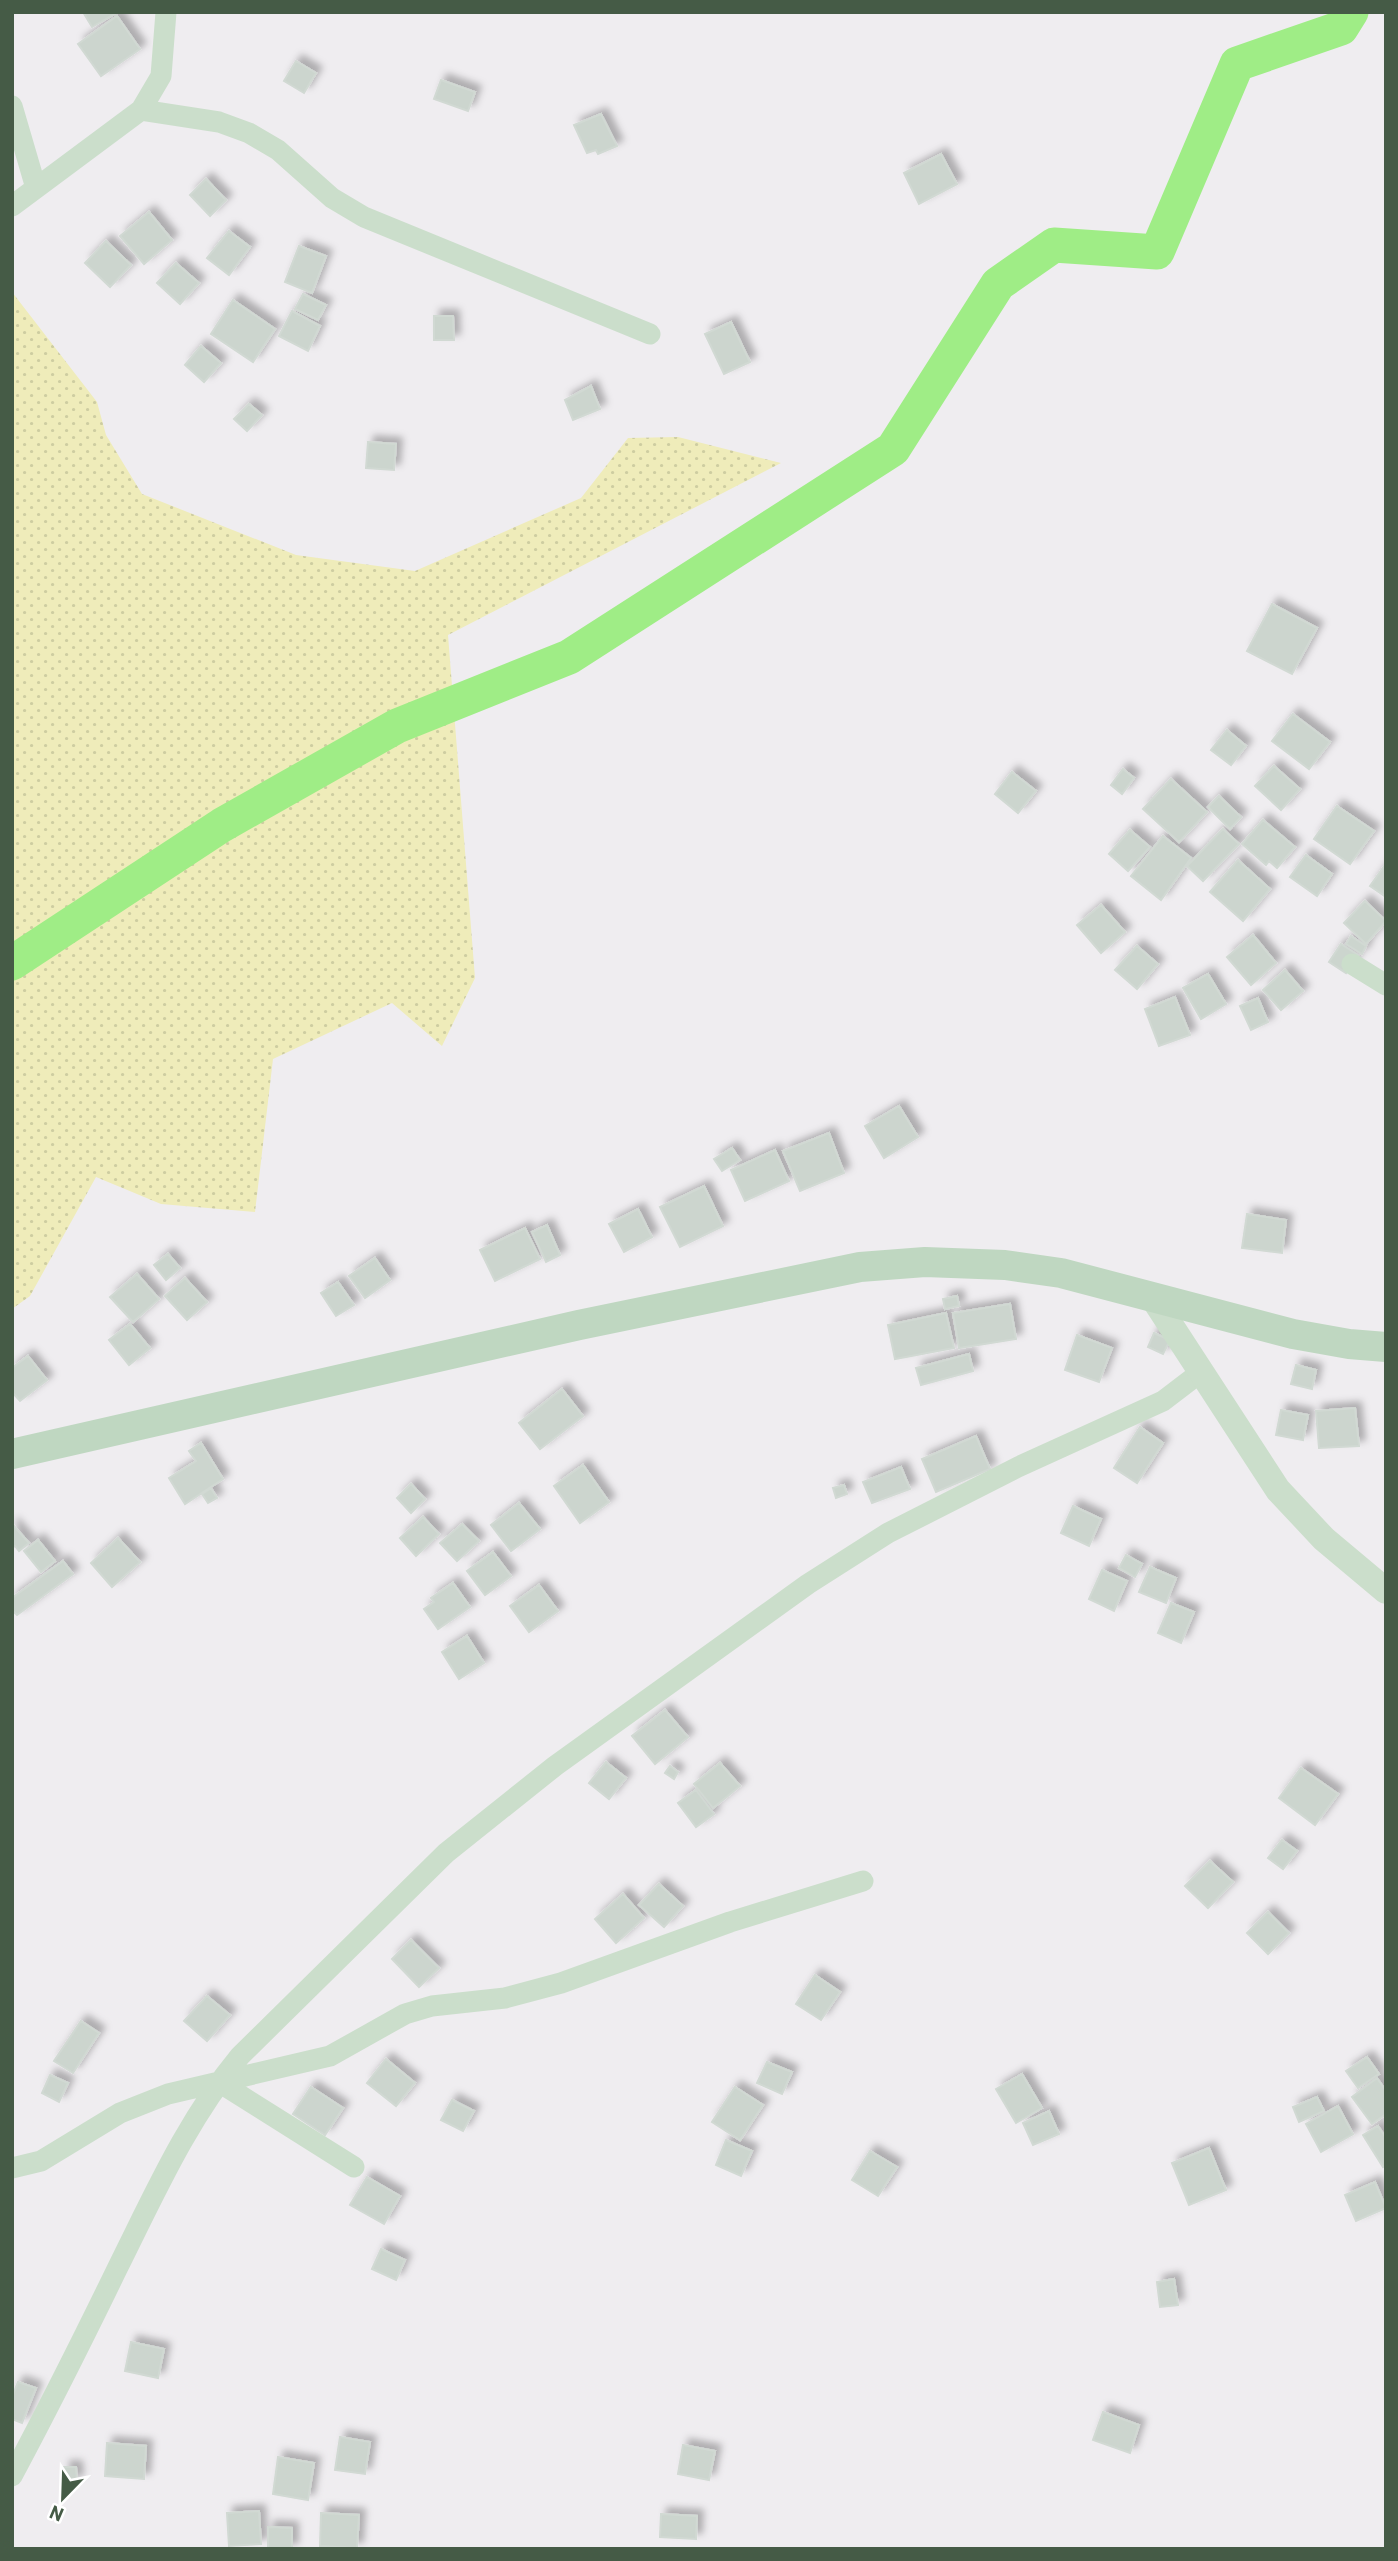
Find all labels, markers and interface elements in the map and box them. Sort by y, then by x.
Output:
north arrow [28,2463,98,2533]
text: N [46,2501,66,2527]

